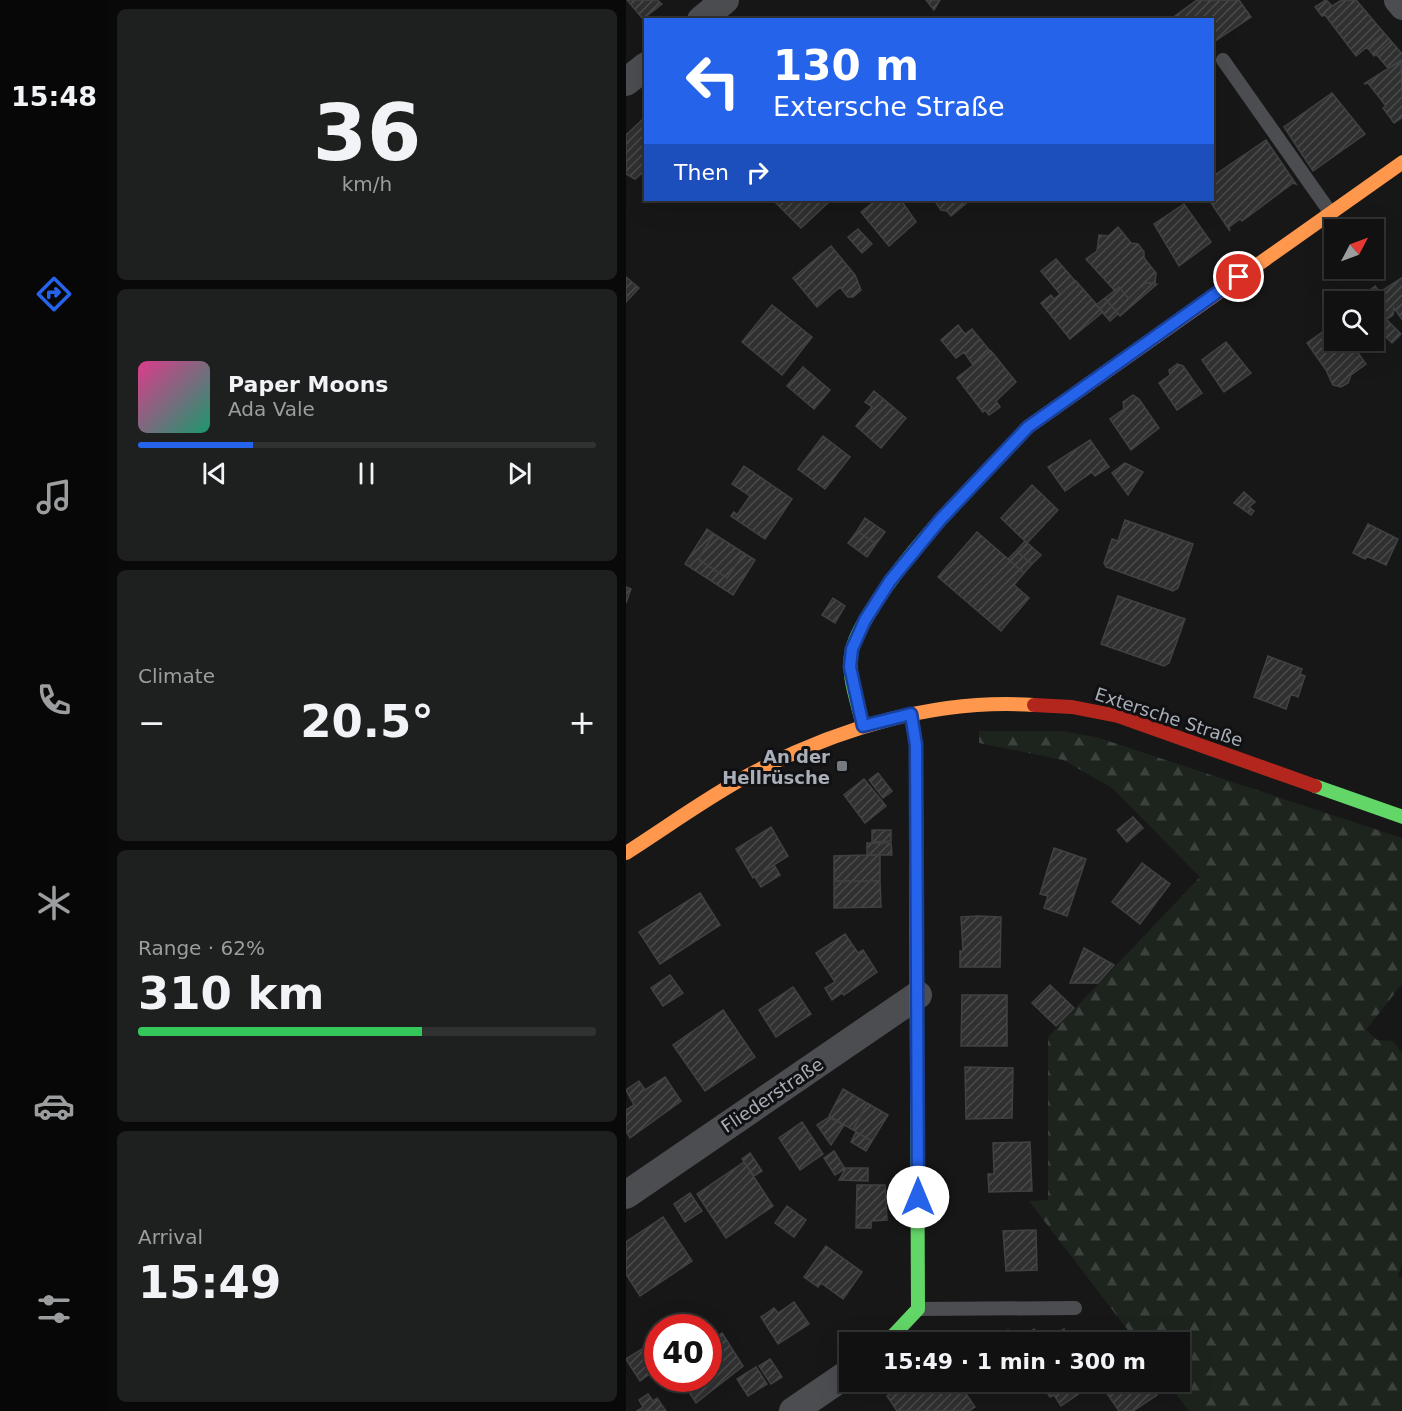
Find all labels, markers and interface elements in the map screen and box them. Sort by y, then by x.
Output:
text: 130 m [773,41,919,90]
icon: left [674,42,752,120]
text: 15:48 [11,81,97,112]
text: 36 [313,88,421,178]
text: Extersche Straße [773,91,1005,122]
icon: right [741,156,774,189]
text: Then [674,160,729,185]
text: km/h [342,172,392,196]
north arrow [1324,219,1384,279]
map controls [1324,219,1384,351]
pin [1213,251,1264,302]
icon: arrive [1222,260,1255,293]
icon: directions [33,273,75,315]
button: search [1324,291,1384,351]
text: Paper Moons [228,372,388,397]
text: Ada Vale [228,397,315,421]
icon: previous [198,457,231,490]
icon: pause [350,457,383,490]
icon: next [503,457,536,490]
icon: music [33,476,75,518]
text: Climate [138,664,215,688]
icon: phone [33,679,75,721]
street label: Extersche Straße [1092,683,1246,751]
text: 20.5° [300,695,434,748]
text: − [138,703,166,742]
text: + [568,703,596,742]
place label: An der Hellrüsche [722,746,830,788]
marker: An der Hellrüsche [835,759,849,773]
icon: climate [33,882,75,924]
text: Range · 62% [138,936,265,960]
text: 310 km [138,967,324,1020]
street label: Fliederstraße [717,1053,827,1137]
icon: car [33,1085,75,1127]
position arrow [886,1165,950,1229]
text: Arrival [138,1225,203,1249]
text: 15:49 [138,1256,281,1309]
icon: filters [33,1288,75,1330]
speed limit sign: 40 [644,1314,722,1392]
text: 15:49 · 1 min · 300 m [883,1349,1146,1374]

